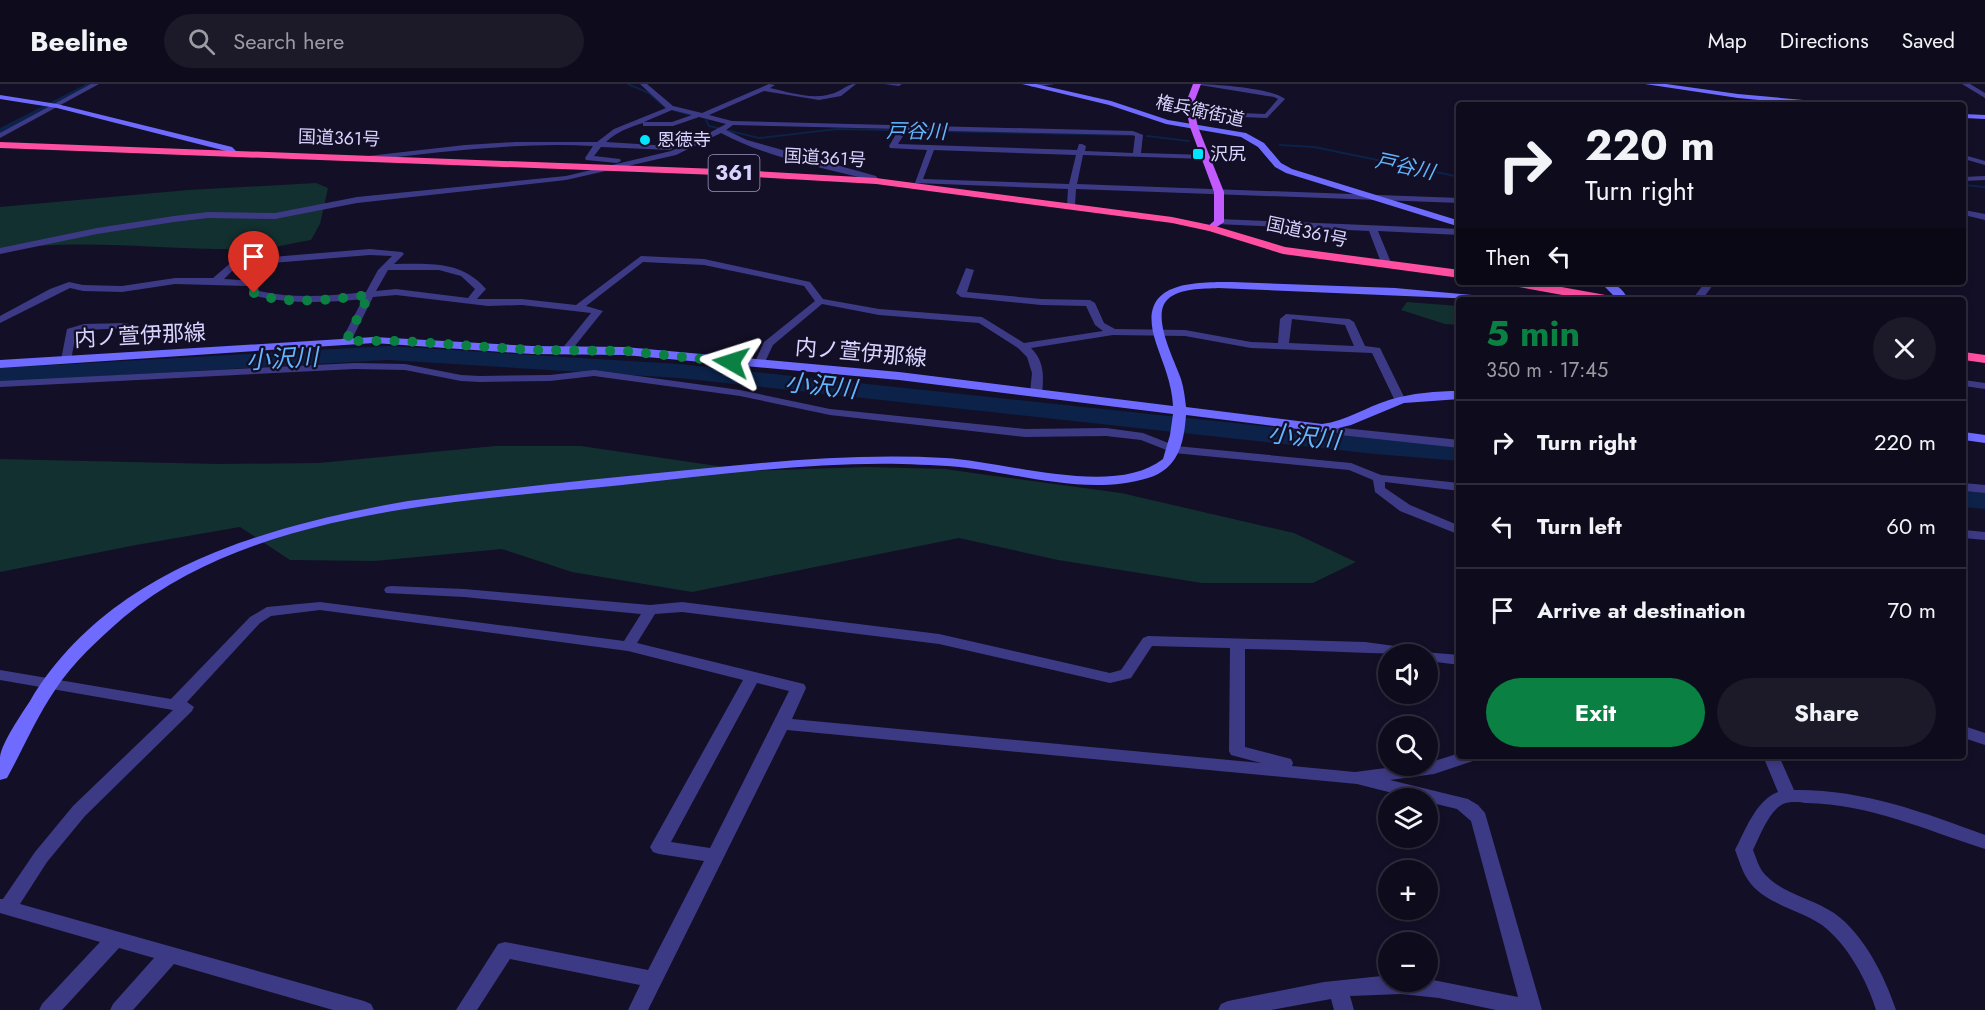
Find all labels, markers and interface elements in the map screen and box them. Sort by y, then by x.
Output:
search box [164,14,584,68]
text: Beeline [30,21,128,62]
icon: search [185,25,218,58]
text: Search here [233,25,344,57]
text: Map [1708,26,1747,56]
text: Directions [1780,26,1869,56]
text: Saved [1902,26,1955,56]
street label: 権兵衛街道 [1153,89,1247,133]
text: 220 m [1585,115,1715,176]
water label: 戸谷川 [886,116,948,147]
street label: 国道361号 [297,124,381,152]
icon: right [1486,126,1564,204]
place label: 恩徳寺 [657,127,711,153]
marker: 恩徳寺 [638,133,652,147]
place label: 沢尻 [1210,141,1246,167]
street label: 国道361号 [783,143,867,173]
water label: 戸谷川 [1373,146,1439,187]
marker: 沢尻 [1191,147,1205,161]
road number: 361 [708,155,760,191]
text: Turn right [1585,171,1693,210]
street label: 国道361号 [1264,211,1350,253]
pin [228,231,279,293]
icon: arrive [237,240,270,273]
icon: left [1543,240,1576,273]
text: Then [1486,241,1531,273]
text: 5 min [1486,307,1580,359]
street label: 内ノ萱伊那線 [73,316,207,354]
button: close [1873,317,1936,380]
position arrow [699,330,763,394]
street label: 内ノ萱伊那線 [794,330,928,374]
water label: 小沢川 [245,339,322,378]
text: 350 m · 17:45 [1486,356,1608,385]
water label: 小沢川 [783,364,862,407]
water label: 小沢川 [1266,415,1345,458]
icon: right [1486,426,1519,459]
text: Turn right [1537,426,1637,458]
text: 220 m [1874,426,1936,458]
icon: left [1486,510,1519,543]
text: Turn left [1537,510,1622,542]
text: 60 m [1886,510,1936,542]
icon: arrive [1486,594,1519,627]
text: Arrive at destination [1537,594,1746,626]
text: 70 m [1887,594,1936,626]
map controls [1378,644,1438,992]
button: sound [1378,644,1438,704]
button: Exit [1486,678,1705,747]
button: Share [1717,678,1936,747]
button: search [1378,716,1438,776]
button: layers [1378,788,1438,848]
button: + [1378,860,1438,920]
button: − [1378,932,1438,992]

